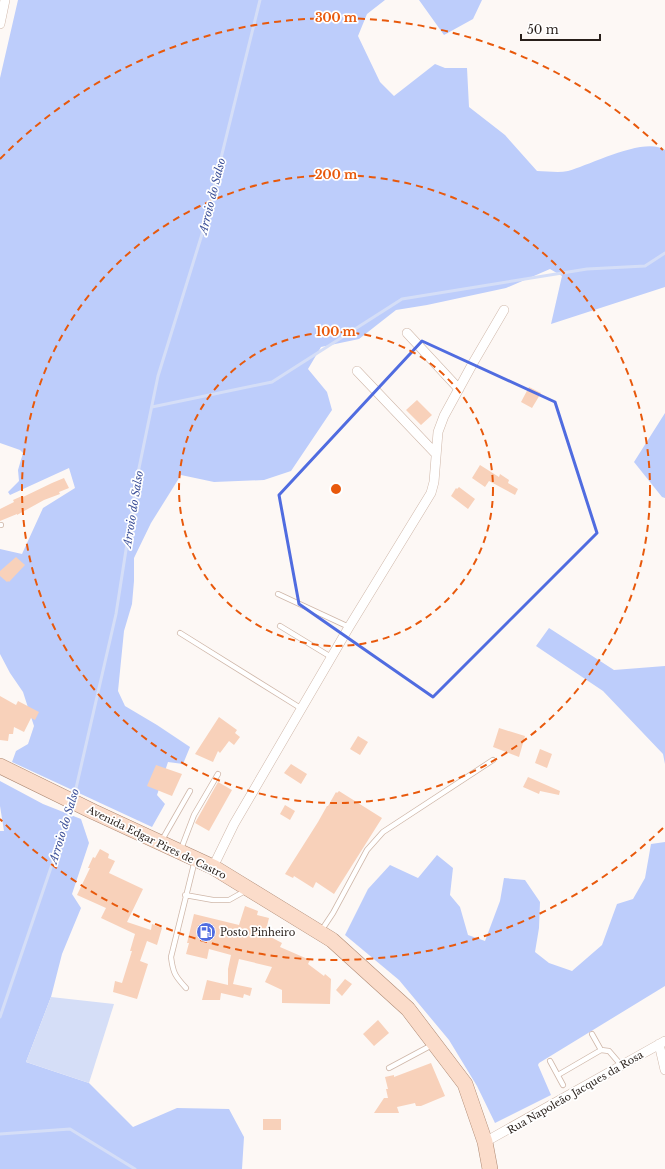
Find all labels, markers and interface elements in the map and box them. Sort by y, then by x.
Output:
text: 300 m [315,10,358,25]
scale bar [521,16,600,42]
text: 50 m [527,22,559,37]
water label: Arroio do Salso [195,156,228,237]
text: 200 m [315,167,358,182]
text: 100 m [316,324,357,339]
water label: Arroio do Salso [120,469,146,550]
centre of rings [329,482,343,496]
water label: Arroio do Salso [45,787,82,867]
street label: Avenida Edgar Pires de Castro [84,803,229,882]
fuel station icon: Posto Pinheiro [195,921,217,943]
place label: Posto Pinheiro [220,926,296,939]
street label: Rua Napoleão Jacques da Rosa [505,1048,646,1137]

